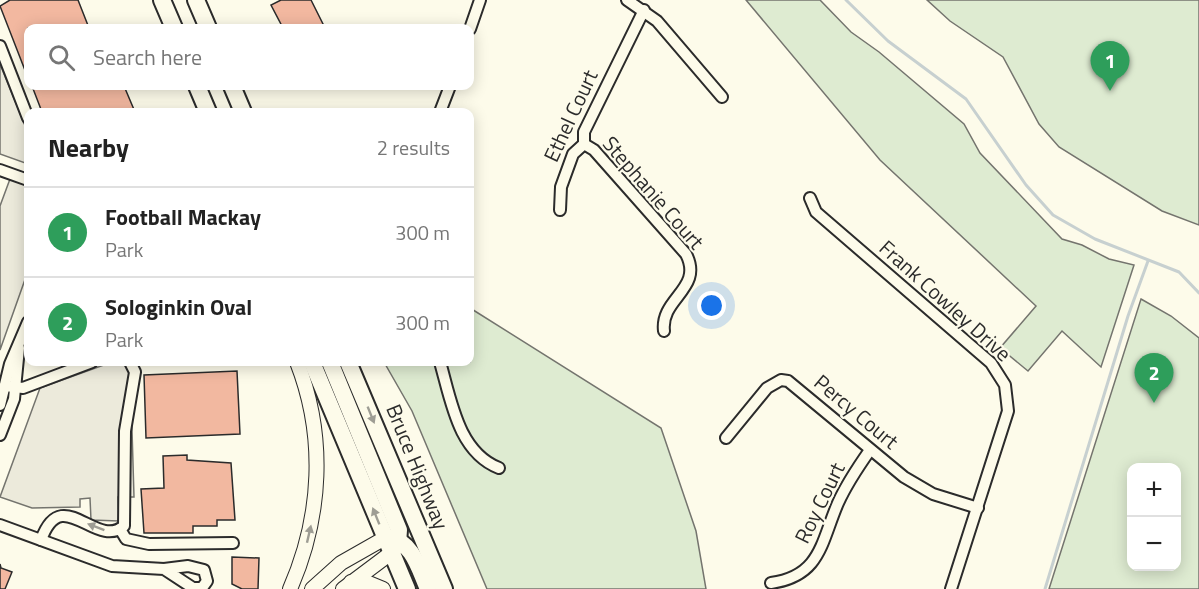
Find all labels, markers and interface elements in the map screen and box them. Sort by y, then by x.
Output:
search box [24,24,474,90]
text: Search here [93,40,202,74]
icon: search [45,41,78,74]
pin: 1 [1090,42,1130,91]
street label: Ethel Court [535,64,606,167]
text: Nearby [48,128,129,167]
street label: Stephanie Court [595,129,713,257]
text: 2 results [377,132,450,163]
text: Football Mackay [105,200,261,234]
text: 1 [62,217,73,248]
text: 300 m [395,217,450,248]
street label: Frank Cowley Drive [872,232,1019,369]
text: Park [105,234,143,265]
text: Sologinkin Oval [105,290,252,324]
your location [697,291,726,320]
text: 2 [62,307,73,338]
text: 300 m [395,307,450,338]
text: Park [105,324,143,355]
pin: 2 [1134,354,1174,403]
street label: Percy Court [807,366,906,457]
street label: Bruce Highway [378,399,458,534]
one-way arrow [366,407,376,425]
street label: Roy Court [786,456,853,548]
map controls [1127,463,1181,571]
button: + [1127,463,1181,517]
one-way arrow [371,507,380,525]
button: − [1127,517,1181,571]
one-way arrow [87,522,105,531]
one-way arrow [304,524,314,543]

